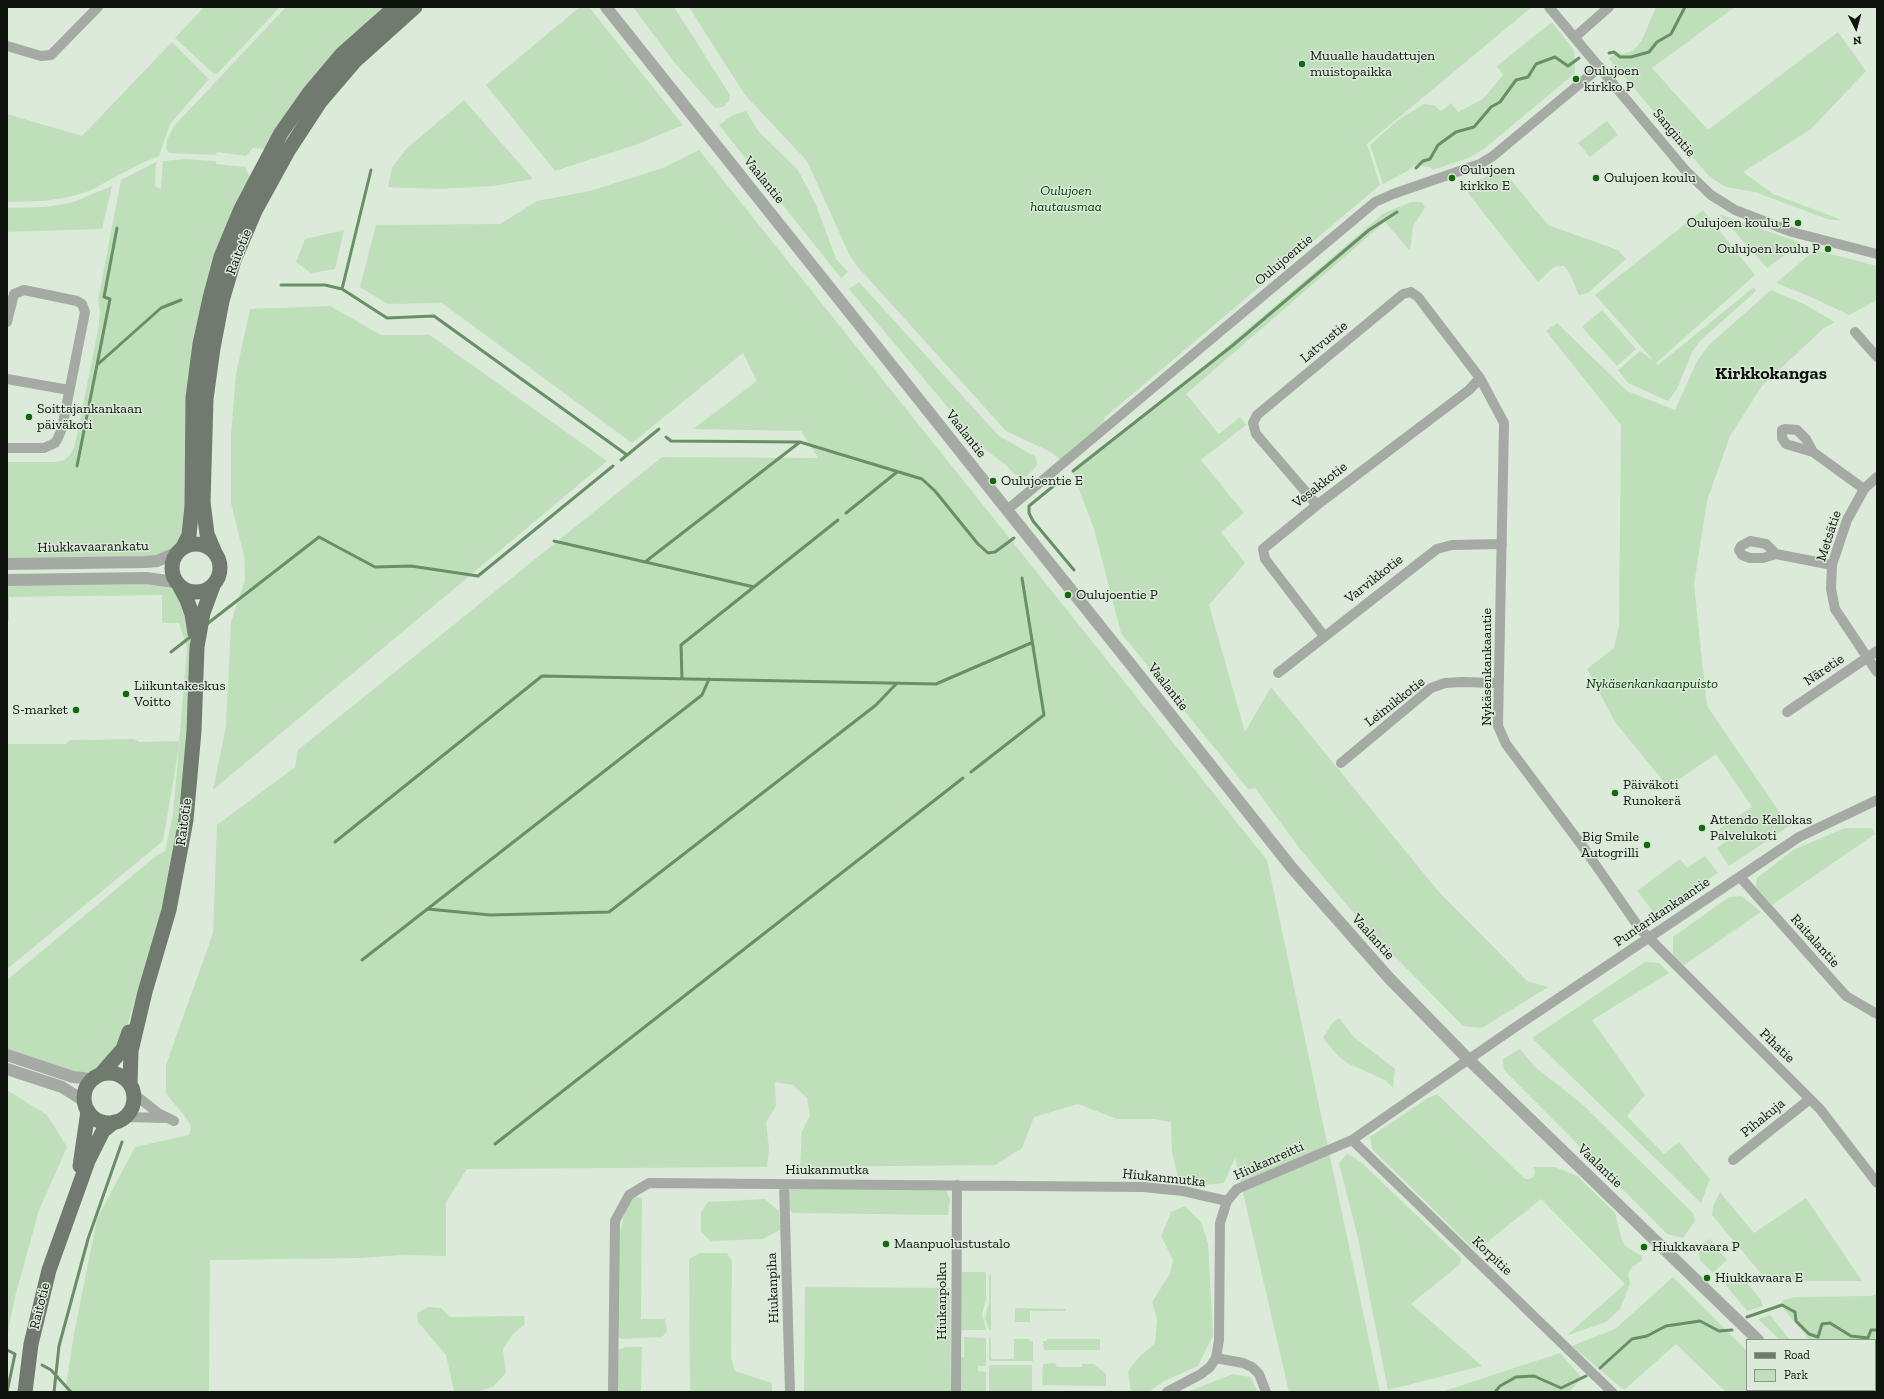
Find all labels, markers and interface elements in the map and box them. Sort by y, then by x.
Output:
north arrow [1836,8,1876,48]
text: N [1852,34,1862,47]
place label: Muualle haudattujen muistopaikka [1310,48,1435,80]
marker: Muualle haudattujen muistopaikka [1297,59,1307,69]
place label: Oulujoen kirkko P [1584,63,1639,96]
marker: Oulujoen kirkko P [1571,74,1581,84]
street label: Sangintie [1649,106,1699,160]
street label: Vaalantie [740,153,788,207]
place label: Oulujoen kirkko E [1460,162,1515,194]
place label: Oulujoen koulu [1604,170,1696,186]
marker: Oulujoen kirkko E [1447,173,1457,183]
marker: Oulujoen koulu [1591,173,1601,183]
park label: Oulujoen hautausmaa [1030,183,1102,216]
place label: Oulujoen koulu E [1687,215,1790,231]
marker: Oulujoen koulu E [1793,218,1803,228]
street label: Raitotie [223,227,255,277]
street label: Oulujoentie [1252,231,1316,289]
place label: Oulujoen koulu P [1717,241,1820,257]
marker: Oulujoen koulu P [1823,244,1833,254]
street label: Latvustie [1297,317,1351,367]
district label: Kirkkokangas [1715,363,1827,385]
place label: Soittajankankaan päiväkoti [37,401,142,434]
street label: Vaalantie [942,407,990,461]
marker: Soittajankankaan päiväkoti [24,412,34,422]
street label: Vesakkotie [1289,458,1351,512]
place label: Oulujoentie E [1001,473,1083,489]
marker: Oulujoentie E [988,476,998,486]
street label: Metsätie [1813,508,1845,564]
street label: Hiukkavaarankatu [37,538,149,556]
street label: Varvikkotie [1342,551,1406,607]
place label: Oulujoentie P [1076,587,1158,603]
marker: Oulujoentie P [1063,590,1073,600]
street label: Nykäsenkankaantie [1479,608,1495,726]
street label: Näretie [1801,650,1847,690]
street label: Vaalantie [1144,660,1192,714]
street label: Leimikkotie [1362,673,1428,731]
park label: Nykäsenkankaanpuisto [1586,676,1718,692]
place label: Liikuntakeskus Voitto [134,678,226,710]
marker: Liikuntakeskus Voitto [121,689,131,699]
place label: S-market [12,702,68,718]
marker: S-market [71,705,81,715]
place label: Päiväkoti Runokerä [1623,777,1681,810]
marker: Päiväkoti Runokerä [1610,788,1620,798]
street label: Raitotie [172,797,196,847]
place label: Attendo Kellokas Palvelukoti [1710,812,1812,844]
marker: Attendo Kellokas Palvelukoti [1697,823,1707,833]
place label: Big Smile Autogrilli [1581,829,1639,862]
marker: Big Smile Autogrilli [1642,840,1652,850]
street label: Puntarikankaantie [1611,874,1713,950]
street label: Vaalantie [1348,911,1398,963]
street label: Raitalantie [1787,911,1843,971]
street label: Pihatie [1756,1025,1798,1067]
street label: Pihakuja [1738,1095,1788,1141]
street label: Hiukanreitti [1231,1138,1307,1184]
street label: Vaalantie [1574,1141,1626,1191]
street label: Hiukanmutka [785,1162,869,1178]
street label: Hiukanmutka [1122,1165,1206,1191]
street label: Korpitie [1469,1233,1515,1279]
place label: Maanpuolustustalo [894,1236,1010,1252]
marker: Maanpuolustustalo [881,1239,891,1249]
place label: Hiukkavaara P [1652,1239,1740,1255]
marker: Hiukkavaara P [1639,1242,1649,1252]
street label: Hiukanpiha [763,1252,783,1324]
street label: Hiukanpolku [934,1262,950,1340]
place label: Hiukkavaara E [1715,1270,1803,1286]
marker: Hiukkavaara E [1702,1273,1712,1283]
street label: Raitotie [26,1281,54,1331]
legend [1746,1339,1876,1391]
text: Road [1784,1348,1810,1362]
text: Park [1784,1368,1808,1382]

